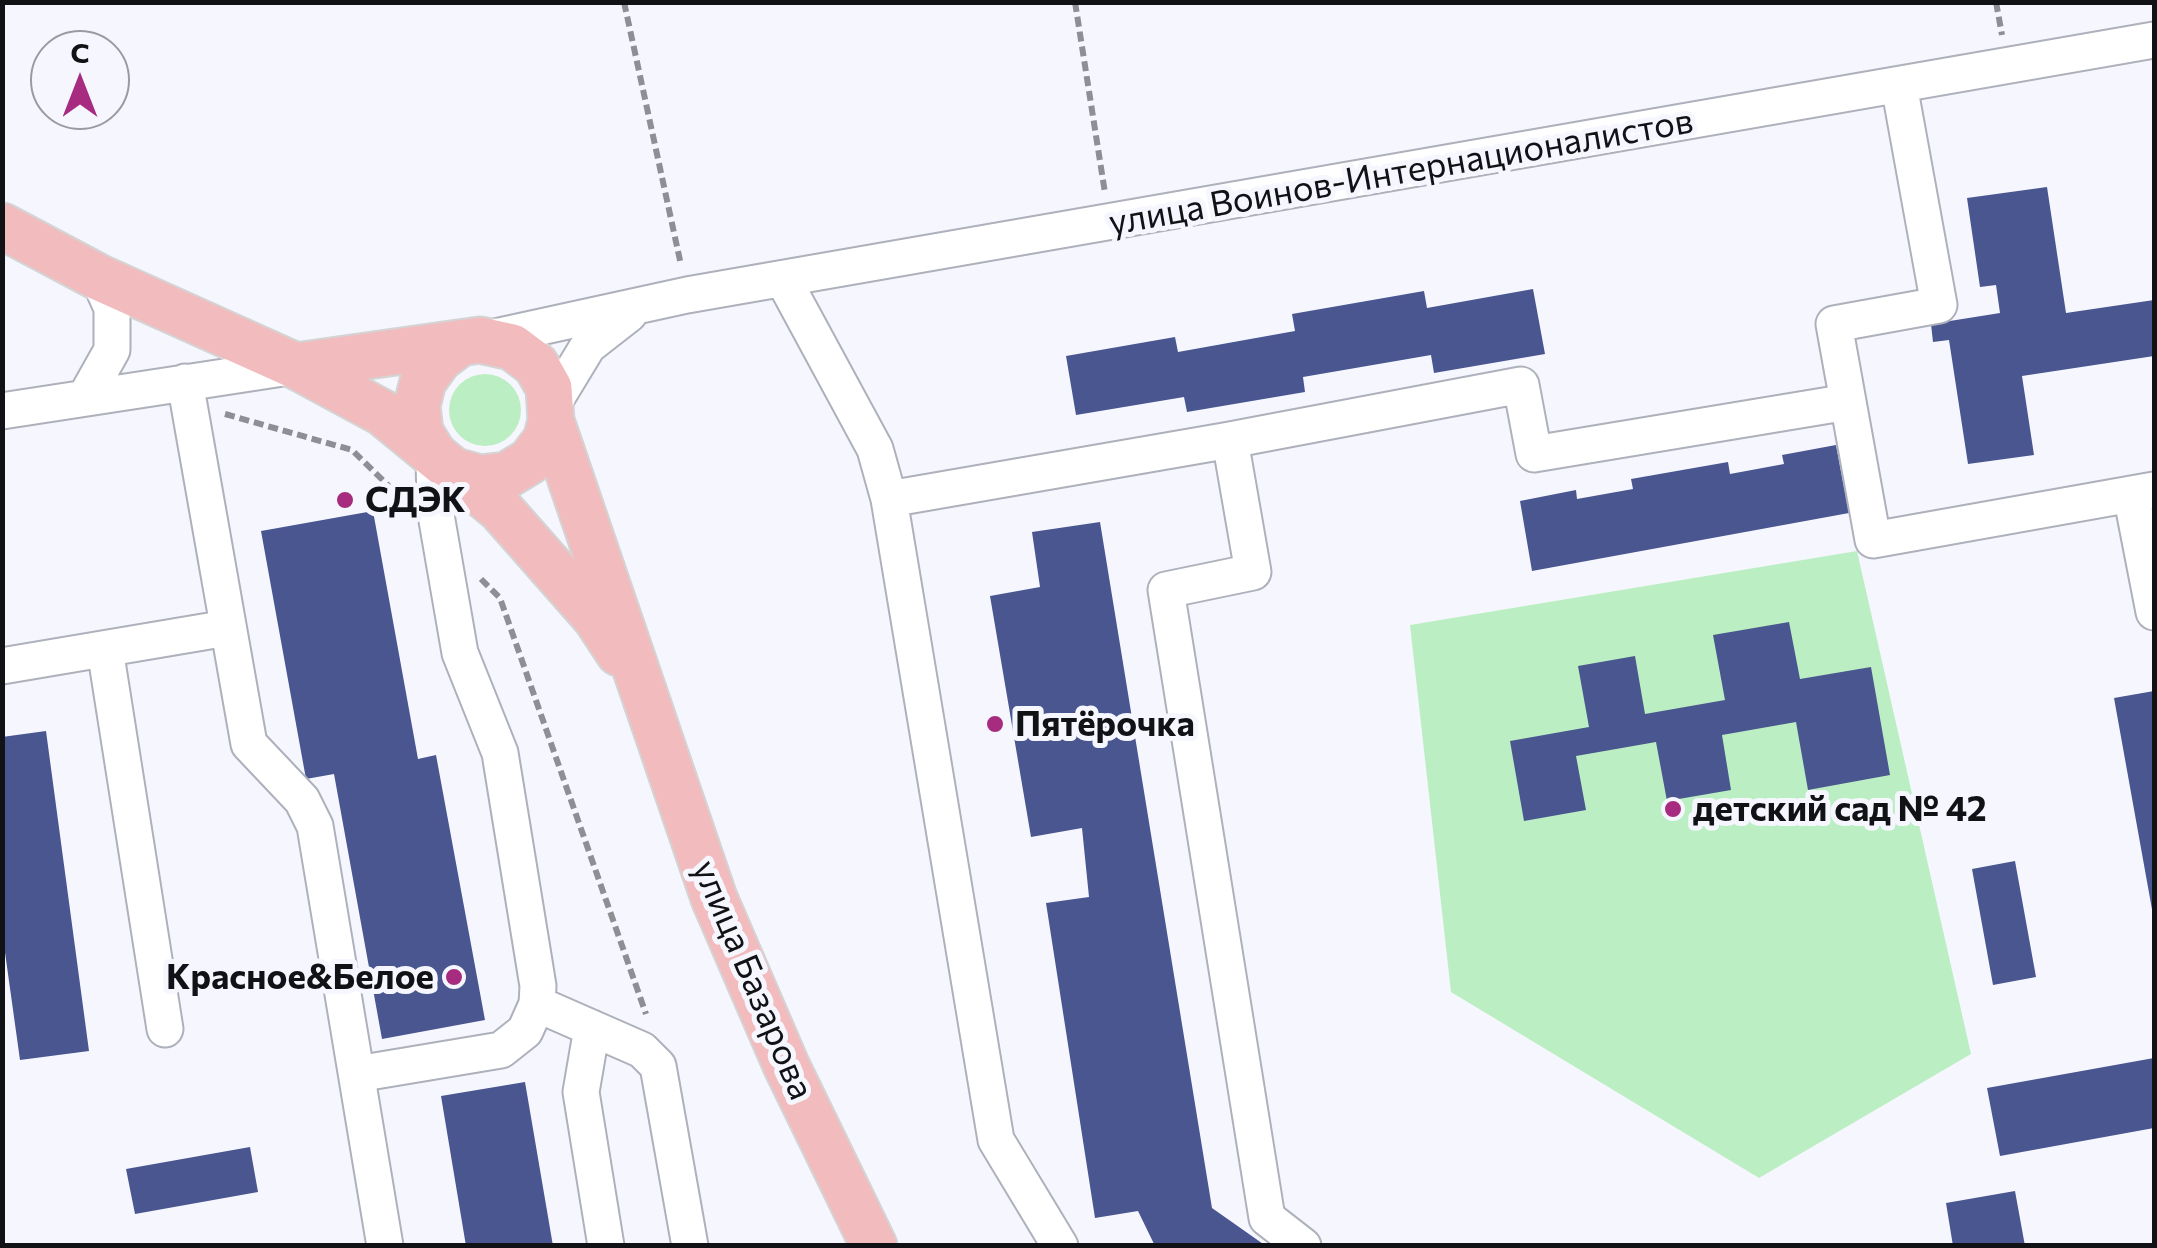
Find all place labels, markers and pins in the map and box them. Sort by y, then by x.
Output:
place label: СДЭК [365,479,466,521]
marker: СДЭК [334,489,356,511]
place label: Пятёрочка [1015,703,1195,745]
marker: Пятёрочка [984,713,1006,735]
place label: детский сад № 42 [1693,788,1987,830]
marker: детский сад № 42 [1662,798,1684,820]
place label: Красное&Белое [166,956,434,998]
marker: Красное&Белое [443,966,465,988]

